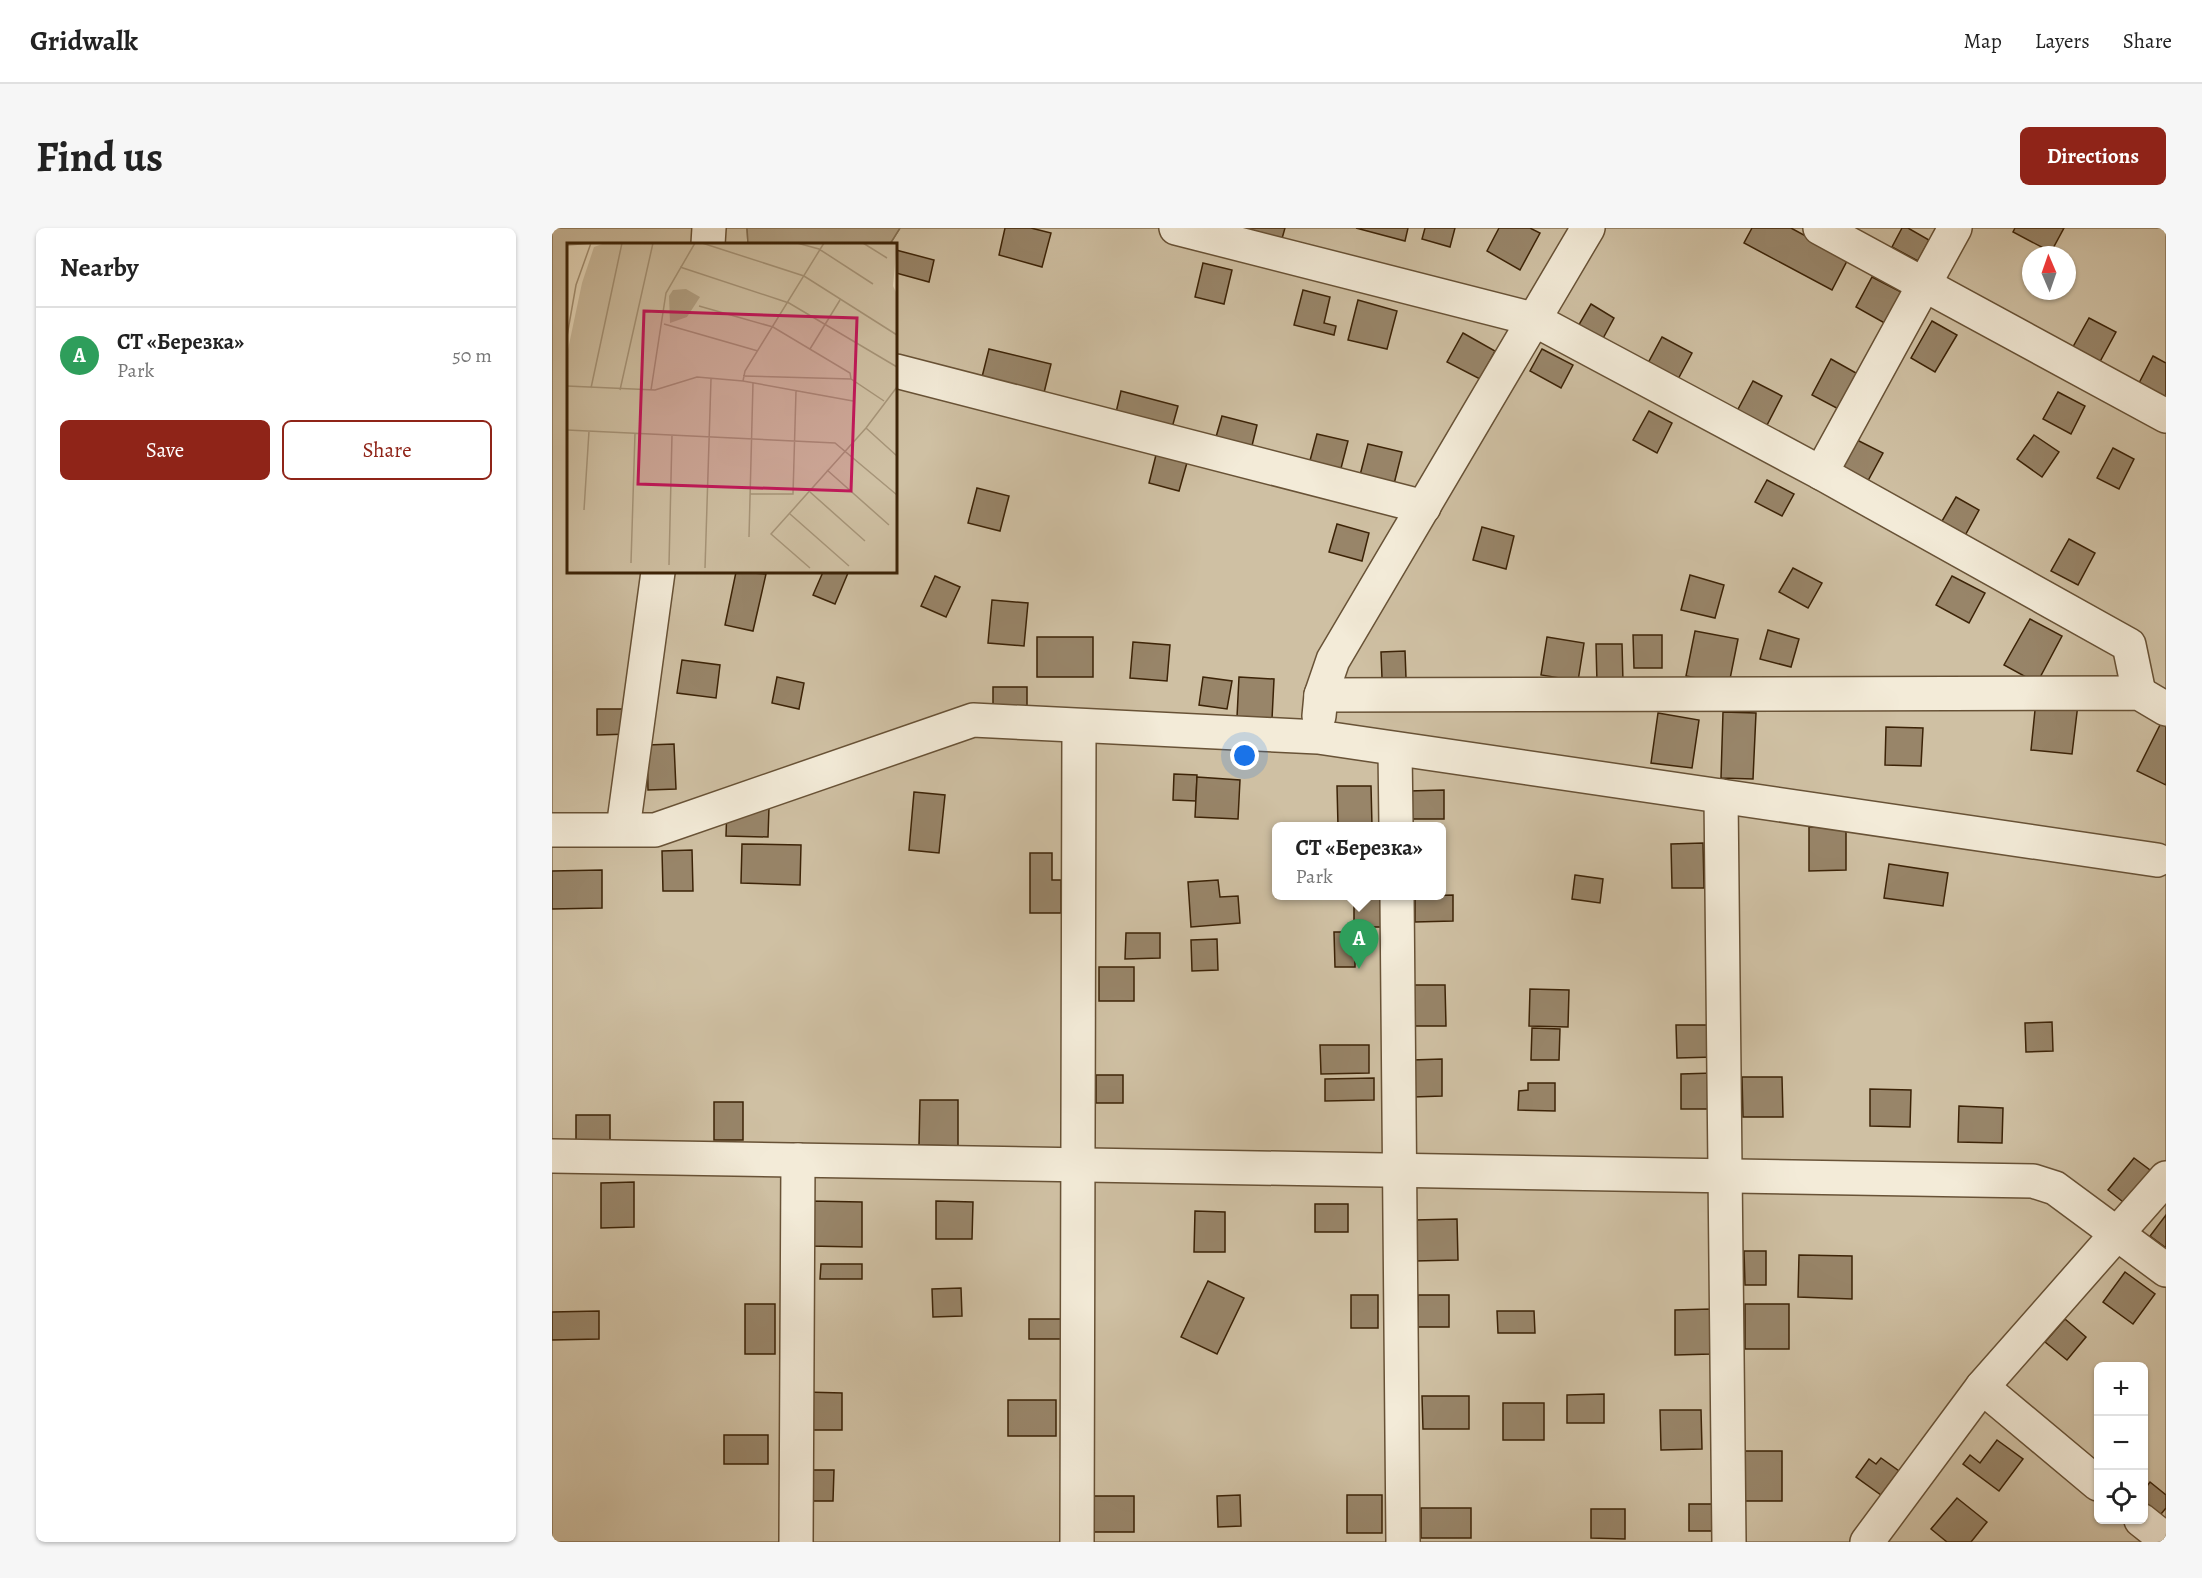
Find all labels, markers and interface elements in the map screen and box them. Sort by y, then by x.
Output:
text: Gridwalk [30,22,138,60]
text: Map [1963,27,2002,55]
text: Layers [2035,27,2090,55]
text: Share [2123,27,2172,55]
button: Directions [2020,127,2166,185]
text: Find us [36,128,163,185]
inset map [567,243,897,573]
north arrow [2022,246,2076,300]
text: Nearby [60,250,139,285]
text: СТ «Березка» [117,327,244,357]
text: A [73,342,86,369]
text: 50 m [452,342,492,369]
text: Park [117,357,155,384]
button: Save [60,420,270,480]
button: Share [282,420,492,480]
your location [1230,741,1259,770]
popup [1272,822,1446,900]
text: СТ «Березка» [1295,833,1423,863]
text: Park [1295,863,1333,890]
pin: A [1340,920,1378,969]
map controls [2094,1362,2148,1524]
button: + [2094,1362,2148,1416]
button: − [2094,1416,2148,1470]
button: locate [2094,1470,2148,1524]

